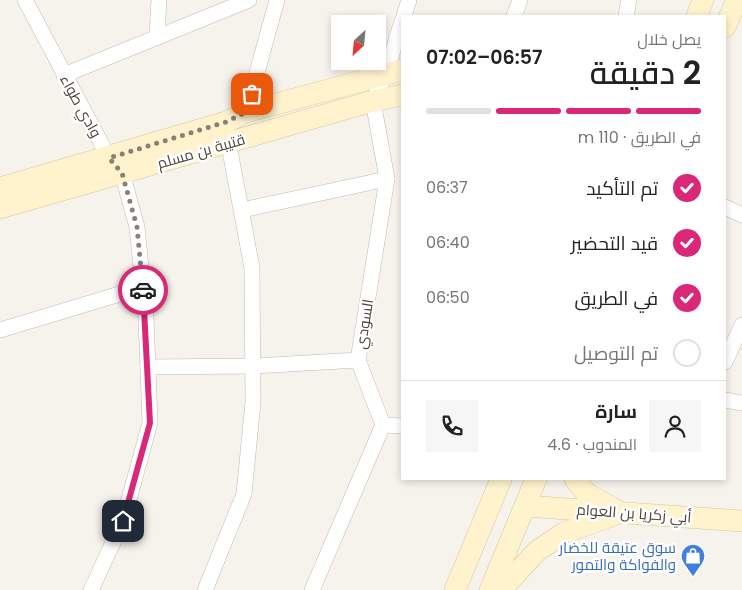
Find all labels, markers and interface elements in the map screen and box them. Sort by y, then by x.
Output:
north arrow [331,15,386,70]
map controls [331,15,386,70]
text: يصل خلال [637,28,701,51]
text: 06:57–07:02 [426,44,542,71]
text: 2 دقيقة [590,50,701,95]
street label: وادي طواء [53,71,107,142]
pin [231,73,273,115]
icon: bag [238,80,266,108]
text: في الطريق · 110 m [578,126,701,149]
street label: قتيبة بن مسلم [155,128,247,174]
icon: check [673,174,701,202]
text: تم التأكيد [586,175,658,202]
text: 06:37 [426,176,468,199]
icon: check [673,229,701,257]
text: قيد التحضير [571,230,658,257]
text: 06:40 [426,231,470,254]
courier [118,265,168,315]
icon: car [129,276,157,304]
icon: check [673,284,701,312]
text: في الطريق [575,285,658,312]
text: 06:50 [426,286,470,309]
street label: السودي [350,297,380,351]
text: تم التوصيل [574,340,658,367]
text: سارة [595,398,637,425]
button: phone [426,400,478,452]
button: person [649,400,701,452]
text: المندوب · 4.6 [547,433,637,456]
street label: أبي زكريا بن العوام [576,499,692,529]
pin [102,500,144,542]
icon: home [109,507,137,535]
place label: سوق عتيقة للخضار والفواكة والتمور [558,537,676,575]
shop icon: سوق عتيقة للخضار والفواكة والتمور [680,543,706,577]

